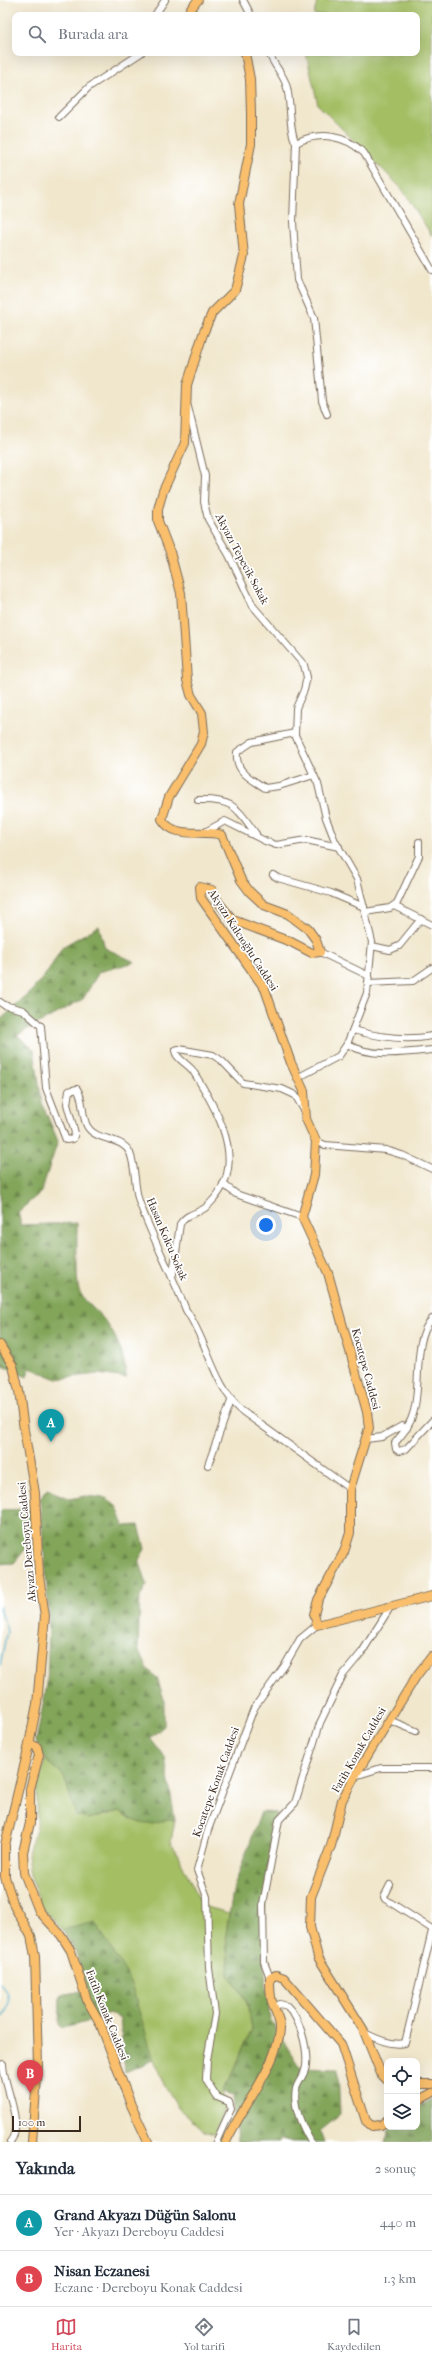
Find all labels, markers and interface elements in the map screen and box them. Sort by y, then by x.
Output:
search box [12,12,420,56]
icon: search [26,23,48,45]
text: Burada ara [58,25,128,43]
street label: Akyazı Tepecik Sokak [212,510,272,607]
street label: Akyazı Kalcıoğlu Caddesi [205,886,281,994]
street label: Hasan Kolcu Sokak [144,1196,190,1283]
your location [256,1215,276,1235]
street label: Kocatepe Caddesi [349,1327,383,1412]
pin: A [38,1409,64,1442]
street label: Akyazı Dereboyu Caddesi [15,1481,39,1604]
street label: Fatih Konak Caddesi [329,1704,389,1795]
street label: Kocatepe Konak Caddesi [190,1724,242,1839]
street label: Fatih Konak Caddesi [83,1968,131,2063]
map controls [384,2058,420,2130]
button: locate [384,2058,420,2094]
pin: B [17,2060,43,2093]
button: layers [384,2094,420,2130]
scale bar [12,2114,81,2133]
text: 100 m [18,2116,46,2129]
text: Yakında [16,2158,75,2178]
text: 2 sonuç [375,2161,416,2176]
text: Grand Akyazı Düğün Salonu [54,2206,236,2224]
text: A [25,2215,33,2230]
text: 440 m [380,2215,416,2230]
text: Yer · Akyazı Dereboyu Caddesi [54,2224,224,2239]
text: Nisan Eczanesi [54,2262,150,2280]
text: B [25,2271,33,2286]
text: 1.3 km [383,2271,416,2286]
text: Eczane · Dereboyu Konak Caddesi [54,2280,243,2295]
tab: Harita [51,2316,82,2353]
tab: Yol tarifi [184,2316,225,2353]
tab: Kaydedilen [327,2316,381,2353]

